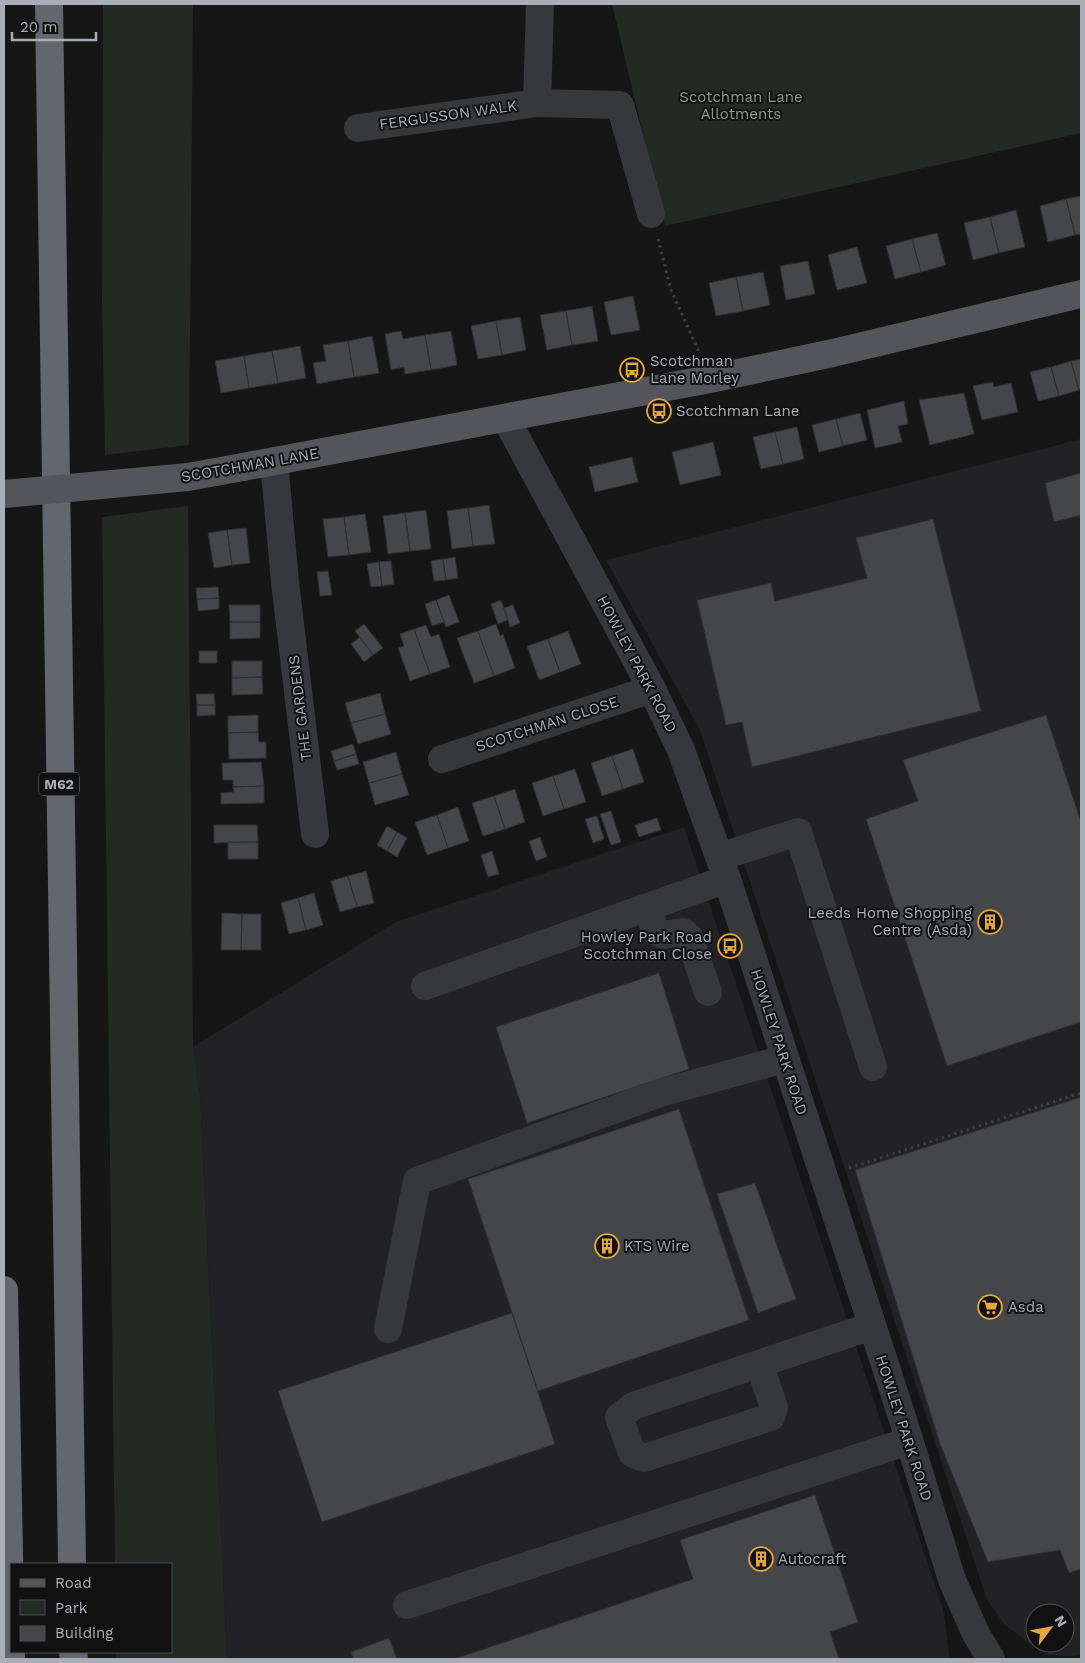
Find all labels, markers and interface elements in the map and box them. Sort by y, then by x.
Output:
scale bar [12,10,96,42]
text: 20 m [20,18,58,36]
park label: Scotchman Lane Allotments [679,88,803,123]
street label: FERGUSSON WALK [378,96,518,134]
place label: Scotchman Lane Morley [650,352,739,387]
bus stop icon: Scotchman Lane Morley [619,357,645,383]
bus stop icon: Scotchman Lane [646,398,672,424]
place label: Scotchman Lane [676,402,799,420]
street label: SCOTCHMAN LANE [180,444,320,486]
street label: HOWLEY PARK ROAD [593,592,681,736]
street label: THE GARDENS [285,654,315,762]
street label: SCOTCHMAN CLOSE [473,692,621,756]
road number: M62 [39,772,79,796]
place label: Leeds Home Shopping Centre (Asda) [808,904,972,939]
building icon: Leeds Home Shopping Centre (Asda) [977,909,1003,935]
place label: Howley Park Road Scotchman Close [581,928,712,963]
bus stop icon: Howley Park Road Scotchman Close [717,933,743,959]
street label: HOWLEY PARK ROAD [747,967,811,1117]
building icon: KTS Wire [594,1233,620,1259]
place label: KTS Wire [624,1237,690,1255]
supermarket icon: Asda [977,1294,1003,1320]
place label: Asda [1008,1298,1044,1316]
street label: HOWLEY PARK ROAD [872,1353,936,1503]
building icon: Autocraft [748,1546,774,1572]
place label: Autocraft [778,1550,847,1568]
legend [10,1563,172,1653]
text: Road [55,1574,92,1592]
text: Park [55,1599,88,1617]
north arrow [1025,1603,1075,1653]
text: N [1051,1612,1071,1630]
text: Building [55,1624,113,1642]

